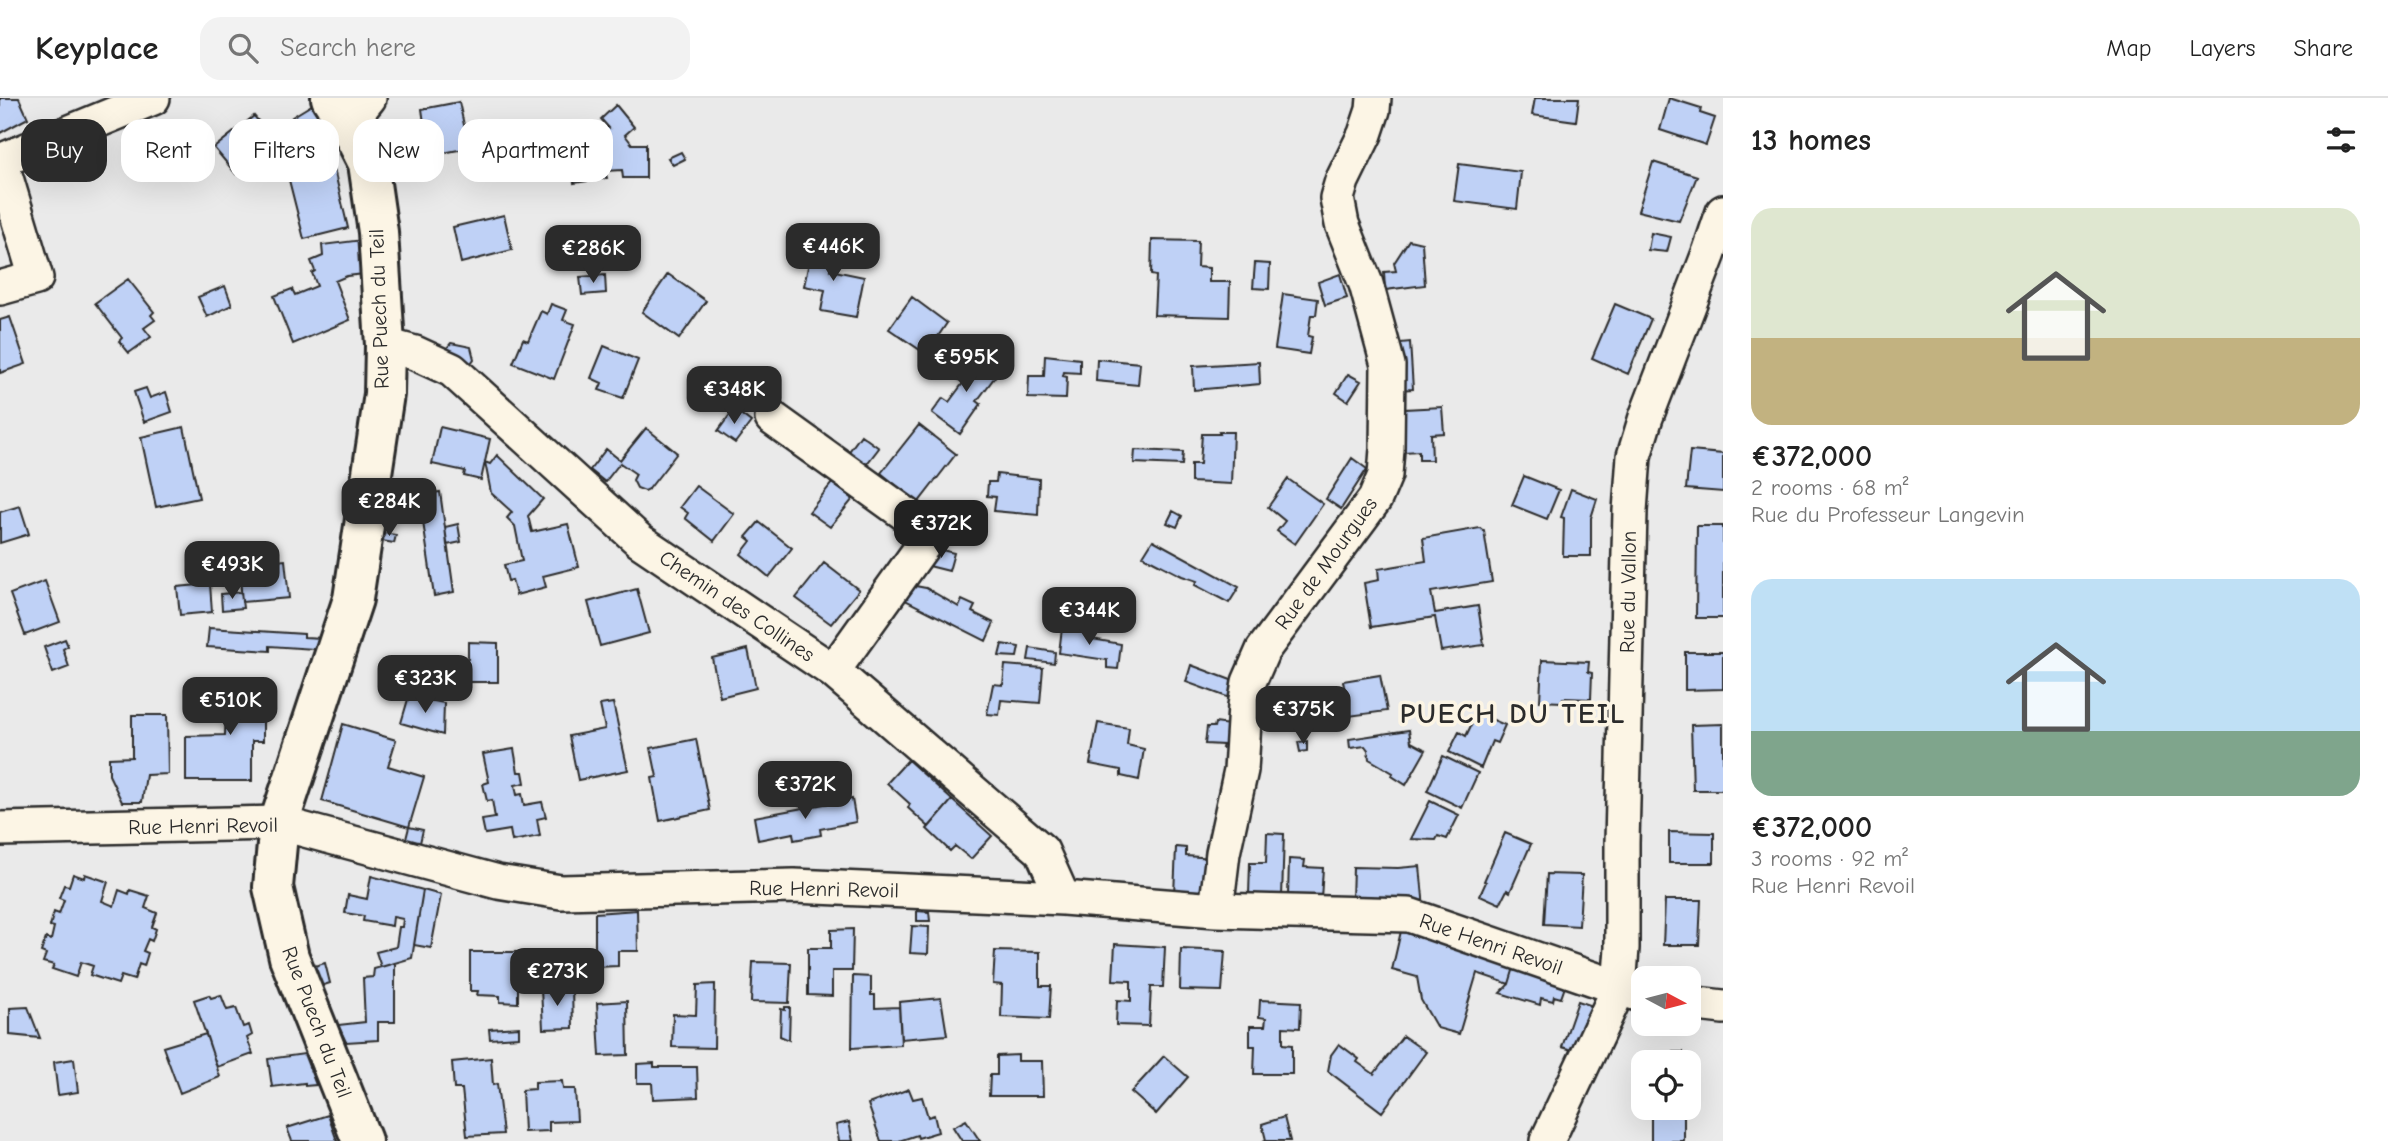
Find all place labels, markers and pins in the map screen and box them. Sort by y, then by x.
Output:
pin: €446K [784,223,882,283]
pin: €286K [544,226,642,285]
pin: €595K [917,334,1015,394]
pin: €348K [685,366,783,426]
pin: €284K [340,478,438,538]
pin: €372K [892,500,990,560]
pin: €493K [183,542,281,601]
pin: €344K [1040,588,1138,647]
pin: €323K [376,656,474,715]
pin: €510K [181,678,279,737]
pin: €375K [1254,686,1352,746]
pin: €372K [756,762,854,821]
pin: €273K [508,948,606,1008]

